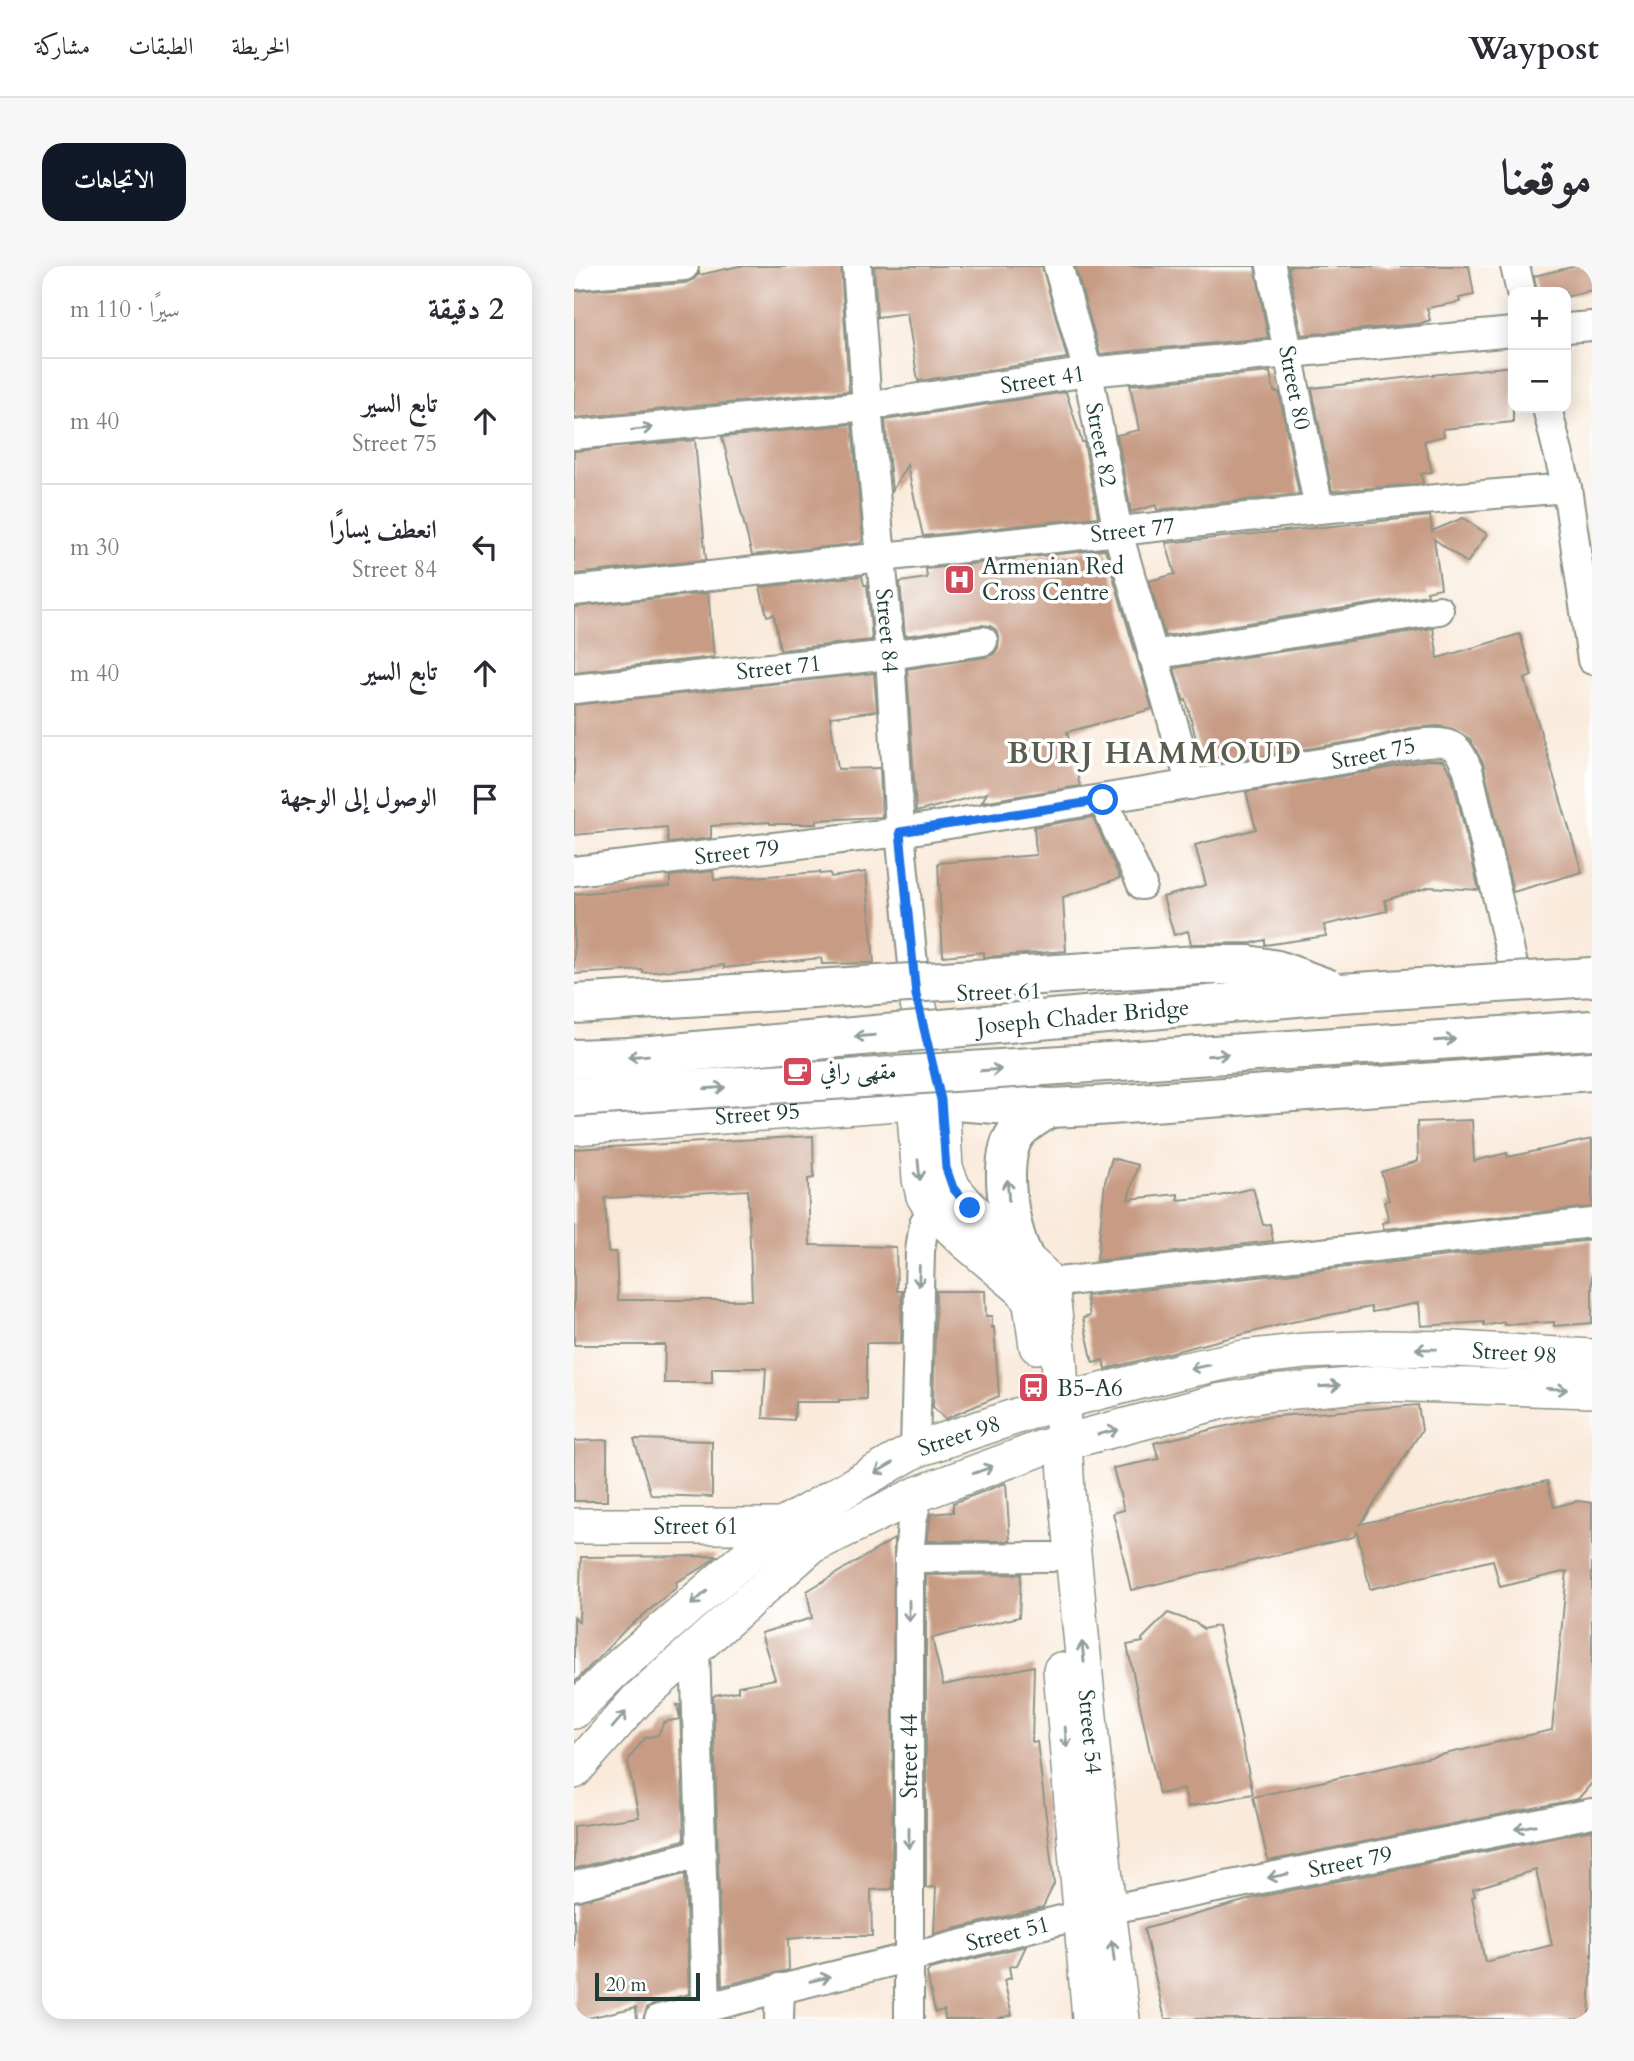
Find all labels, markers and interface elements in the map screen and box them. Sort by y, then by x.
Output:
text: Waypost [1468,26,1599,71]
text: مشاركة [35,30,90,63]
text: الطبقات [128,30,194,63]
text: الخريطة [232,30,290,63]
button: الاتجاهات [42,143,186,221]
text: موقعنا [1500,145,1592,212]
map controls [1508,287,1571,413]
button: + [1508,287,1571,350]
text: 2 دقيقة [428,289,504,330]
text: سيرًا · 110 m [70,294,180,325]
street label: Street 80 [1272,343,1318,432]
button: − [1508,350,1571,413]
street label: Street 41 [998,357,1087,401]
text: تابع السير [362,386,437,421]
street label: Street 82 [1078,400,1125,489]
icon: ahead [466,402,504,440]
text: 40 m [70,406,119,437]
one-way arrow [630,422,653,435]
text: Street 75 [352,428,437,459]
street label: Street 77 [1089,509,1177,550]
text: انعطف يسارًا [329,512,437,547]
icon: left [466,528,504,566]
text: 30 m [70,532,119,563]
place label: Armenian Red Cross Centre [982,551,1125,608]
text: Street 84 [352,554,437,585]
hospital icon: Armenian Red Cross Centre [942,562,976,596]
street label: Street 84 [868,587,907,674]
street label: Street 71 [735,647,823,687]
text: تابع السير [362,654,437,689]
icon: ahead [466,654,504,692]
text: 40 m [70,658,119,689]
street label: Street 75 [1329,729,1418,777]
district label: BURJ HAMMOUD [1007,733,1303,774]
text: الوصول إلى الوجهة [281,780,437,815]
icon: arrive [466,780,504,818]
route start [1087,784,1118,815]
street label: Street 79 [693,831,781,872]
street label: Street 61 [956,975,1042,1009]
street label: Joseph Chader Bridge [973,991,1191,1041]
one-way arrow [854,1030,876,1043]
one-way arrow [1434,1033,1456,1046]
one-way arrow [1207,1048,1229,1061]
one-way arrow [627,1050,650,1063]
cafe icon: مقهى رافي [780,1054,814,1088]
place label: مقهى رافي [820,1056,897,1090]
one-way arrow [980,1063,1002,1076]
one-way arrow [704,1081,726,1094]
street label: Street 95 [714,1095,801,1132]
one-way arrow [913,1158,926,1180]
one-way arrow [1001,1179,1014,1201]
route end [954,1192,985,1223]
one-way arrow [912,1264,925,1287]
street label: Street 98 [1471,1334,1558,1370]
one-way arrow [1415,1342,1438,1356]
one-way arrow [1189,1361,1212,1374]
bus stop icon: B5-A6 [1017,1371,1051,1405]
place label: B5-A6 [1057,1373,1123,1404]
one-way arrow [1318,1379,1341,1392]
one-way arrow [1546,1382,1569,1395]
street label: Street 98 [914,1407,1004,1464]
one-way arrow [1097,1424,1119,1437]
one-way arrow [874,1461,894,1475]
one-way arrow [972,1463,994,1475]
street label: Street 61 [653,1511,739,1542]
one-way arrow [690,1590,708,1606]
one-way arrow [902,1599,916,1622]
one-way arrow [1076,1641,1089,1664]
street label: Street 54 [1071,1688,1110,1776]
one-way arrow [611,1711,627,1729]
street label: Street 44 [894,1713,925,1799]
one-way arrow [1060,1726,1073,1748]
one-way arrow [1514,1820,1537,1834]
one-way arrow [902,1826,916,1849]
street label: Street 79 [1305,1838,1395,1885]
one-way arrow [1267,1870,1290,1883]
street label: Street 51 [963,1908,1053,1958]
one-way arrow [1107,1940,1120,1963]
scale bar [595,1970,700,2002]
one-way arrow [808,1971,831,1985]
text: 20 m [606,1972,647,1998]

